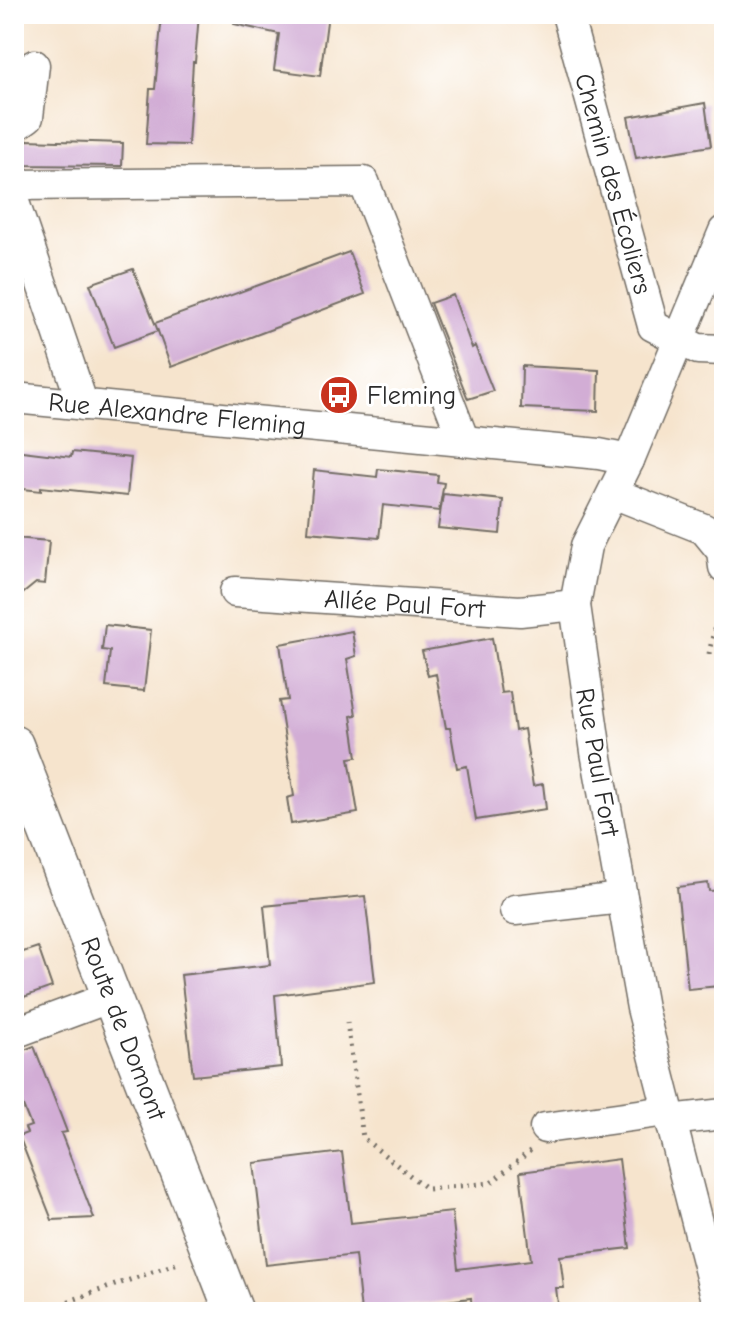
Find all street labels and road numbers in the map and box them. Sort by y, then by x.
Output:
street label: Chemin des Écoliers [568,70,658,298]
street label: Rue Alexandre Fleming [47,387,307,442]
street label: Allée Paul Fort [323,584,487,625]
street label: Rue Paul Fort [569,686,625,840]
street label: Route de Domont [74,933,173,1126]

